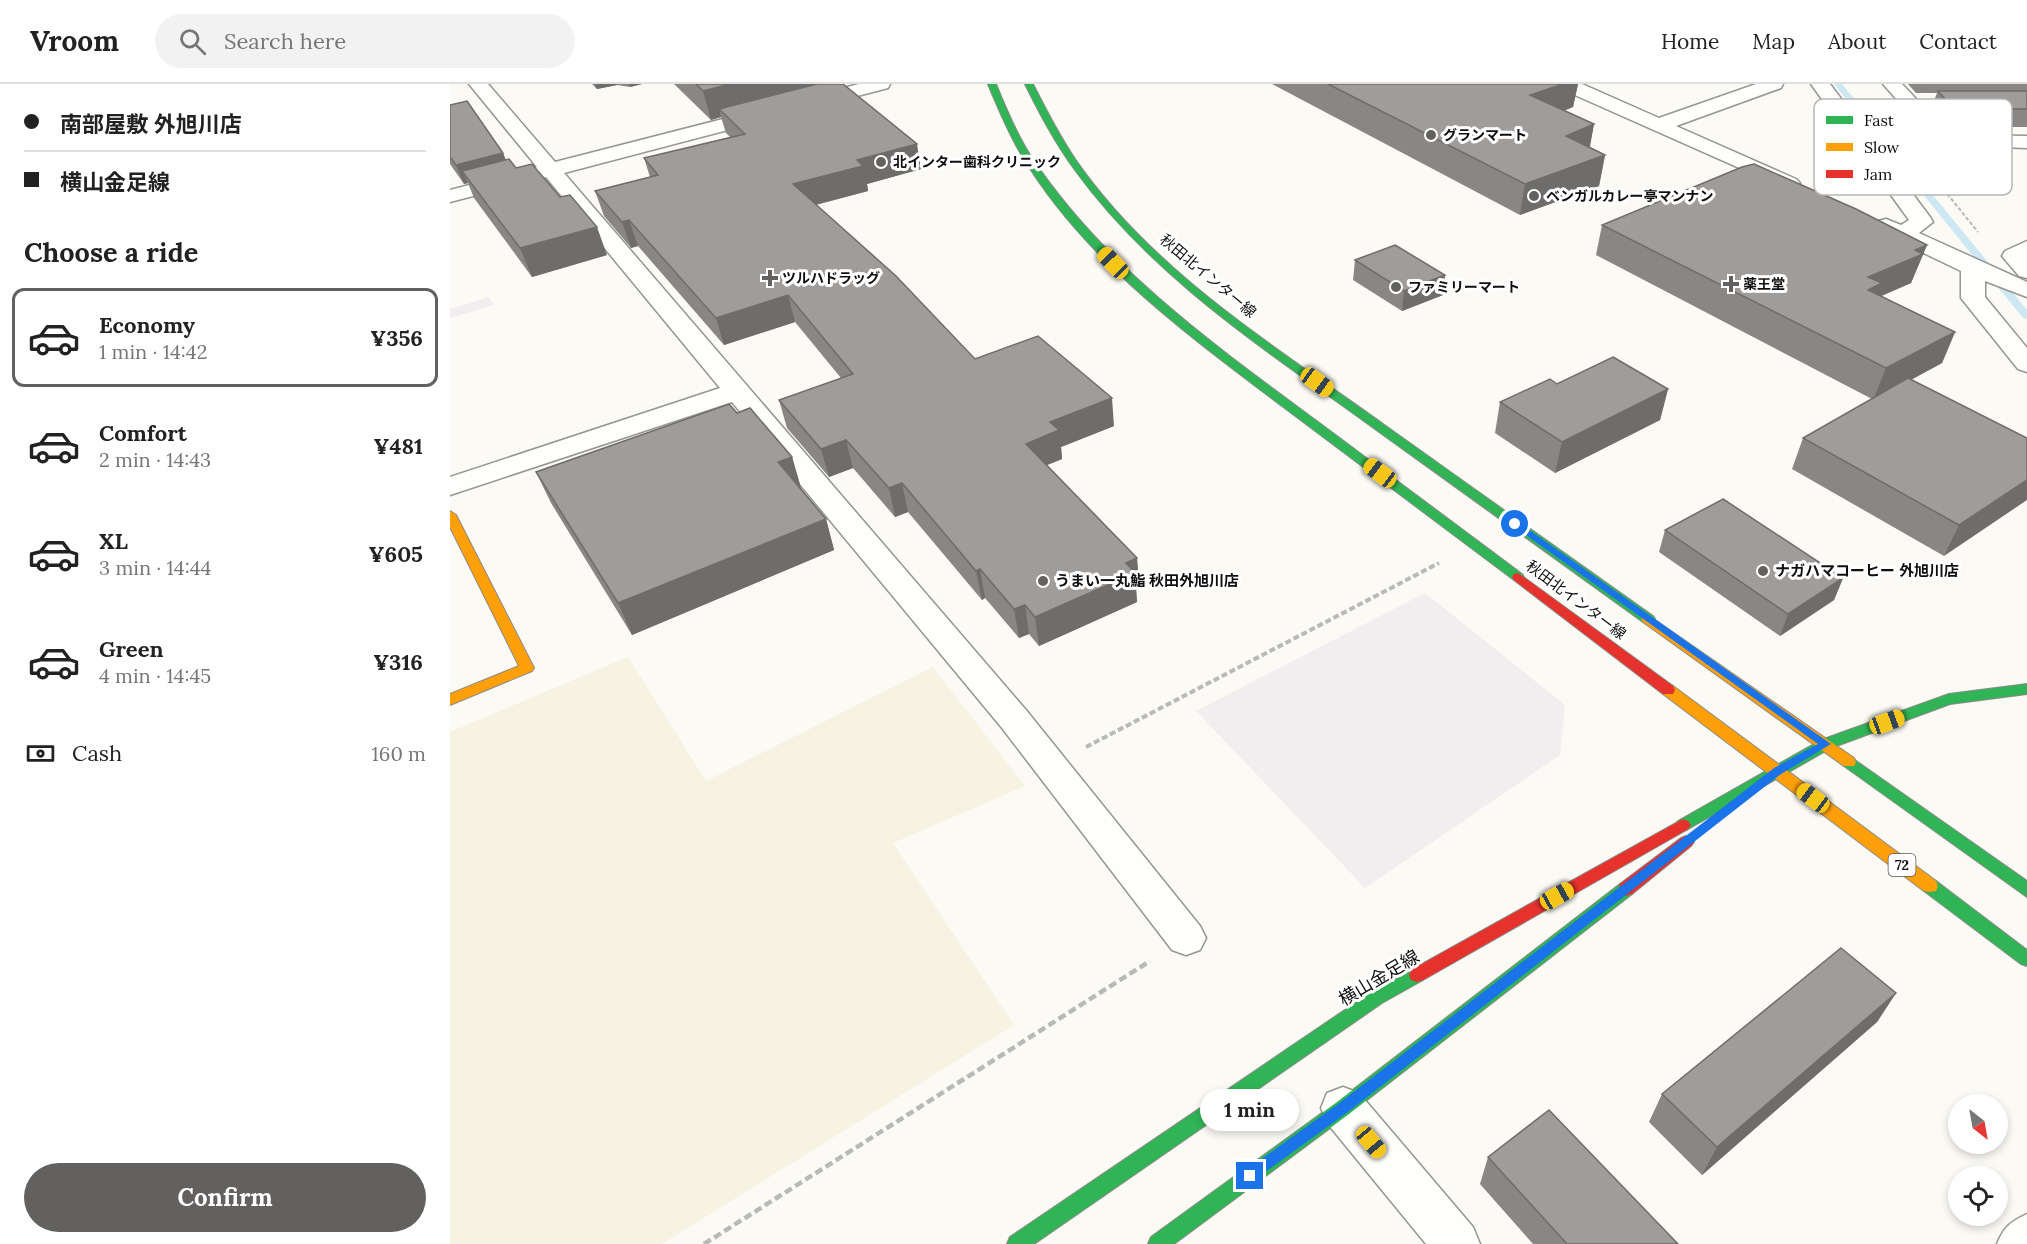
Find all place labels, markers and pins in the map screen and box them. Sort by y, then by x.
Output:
place label: グランマート [1443,126,1527,144]
marker: グランマート [1424,128,1438,142]
place label: 北インター歯科クリニック [893,153,1061,171]
marker: 北インター歯科クリニック [874,155,888,169]
place label: ベンガルカレー亭マンナン [1546,187,1714,205]
marker: ベンガルカレー亭マンナン [1527,189,1541,203]
place label: ツルハドラッグ [782,269,880,287]
marker: ツルハドラッグ [763,271,777,285]
place label: 薬王堂 [1743,275,1785,293]
marker: 薬王堂 [1724,277,1738,291]
place label: ファミリーマート [1408,278,1520,296]
marker: ファミリーマート [1389,280,1403,294]
place label: ナガハマコーヒー 外旭川店 [1775,561,1959,580]
marker: ナガハマコーヒー 外旭川店 [1756,564,1770,578]
place label: うまい一丸鮨 秋田外旭川店 [1055,571,1239,590]
marker: うまい一丸鮨 秋田外旭川店 [1036,574,1050,588]

